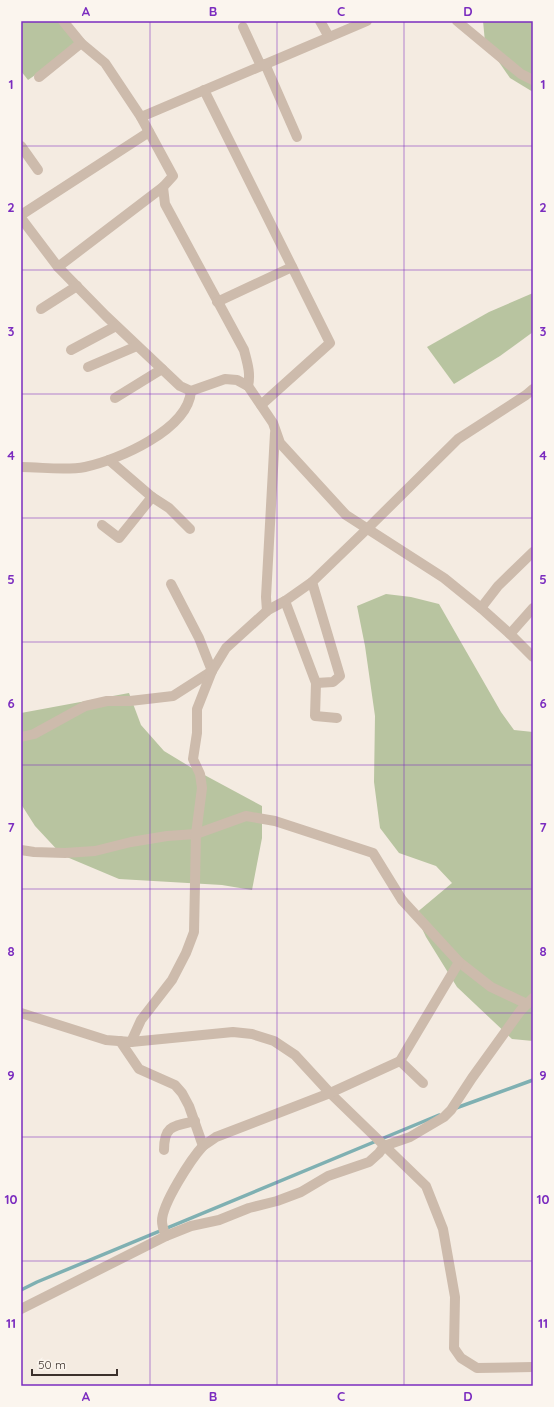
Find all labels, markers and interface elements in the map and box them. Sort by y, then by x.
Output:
text: A [82,3,91,19]
text: B [209,3,217,19]
text: C [337,3,345,19]
text: D [463,3,473,19]
text: 1 [8,76,14,92]
text: 1 [540,76,546,92]
text: 2 [7,199,15,215]
text: 2 [539,199,547,215]
text: 3 [8,323,15,339]
text: 3 [540,323,547,339]
text: 4 [7,447,15,463]
text: 4 [539,447,547,463]
text: 5 [7,571,15,587]
text: 5 [539,571,547,587]
text: 6 [7,695,15,711]
text: 6 [539,695,547,711]
text: 7 [7,819,15,835]
text: 7 [539,819,547,835]
text: 8 [7,943,15,959]
text: 8 [539,943,547,959]
text: 9 [7,1067,15,1083]
text: 9 [539,1067,547,1083]
text: 10 [4,1191,18,1207]
text: 10 [536,1191,550,1207]
text: 11 [6,1315,16,1331]
text: 11 [538,1315,548,1331]
scale bar [32,1351,117,1377]
text: 50 m [38,1357,66,1372]
text: A [82,1388,91,1404]
text: B [209,1388,217,1404]
text: C [337,1388,345,1404]
text: D [463,1388,473,1404]

